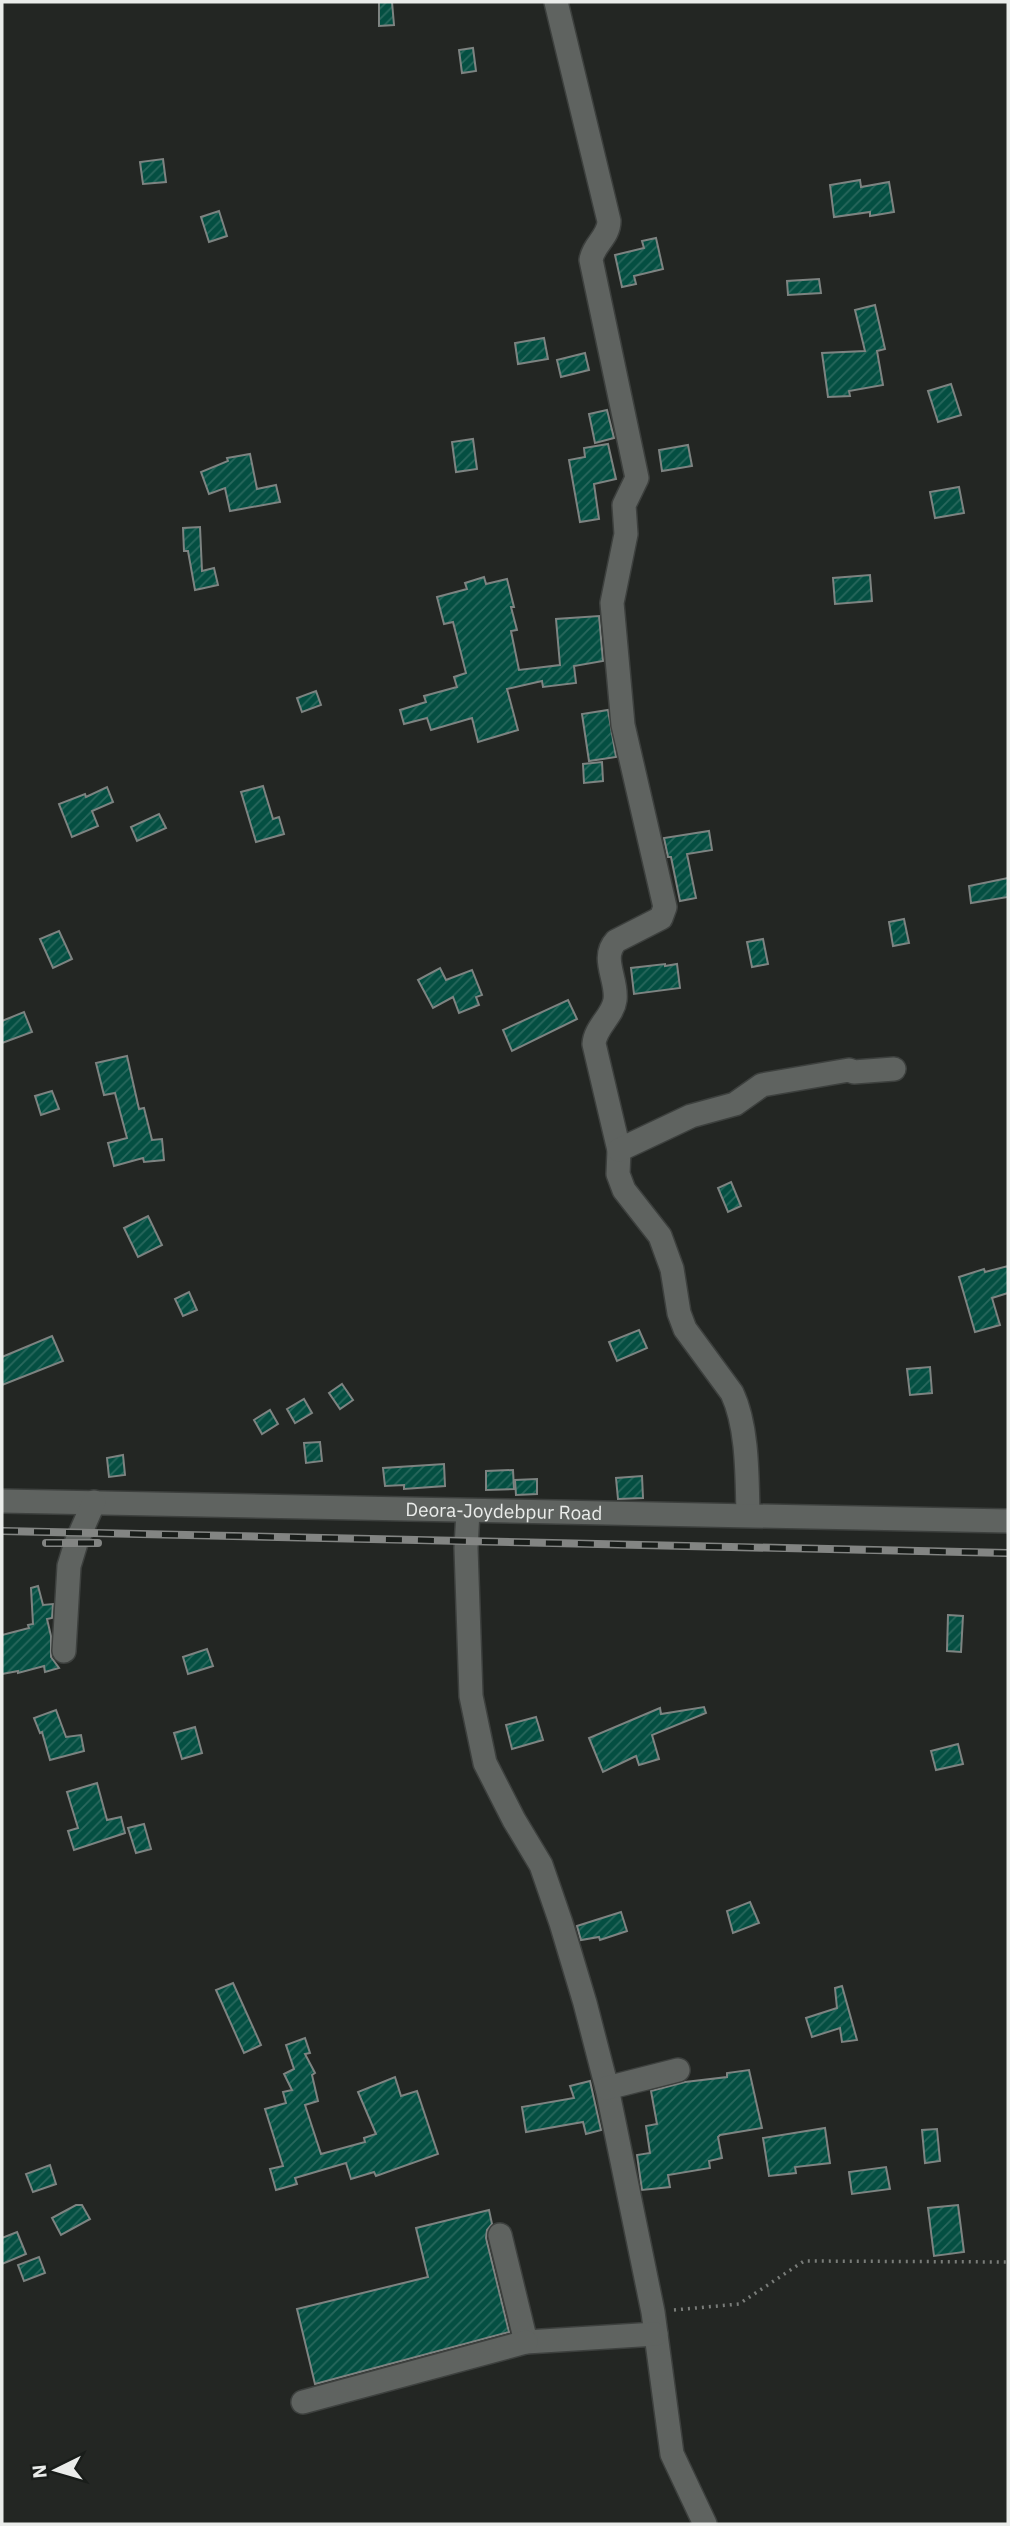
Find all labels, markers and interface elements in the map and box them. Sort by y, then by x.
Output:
street label: Deora-Joydebpur Road [405,1497,603,1525]
north arrow [21,2435,91,2505]
text: N [27,2464,52,2479]

